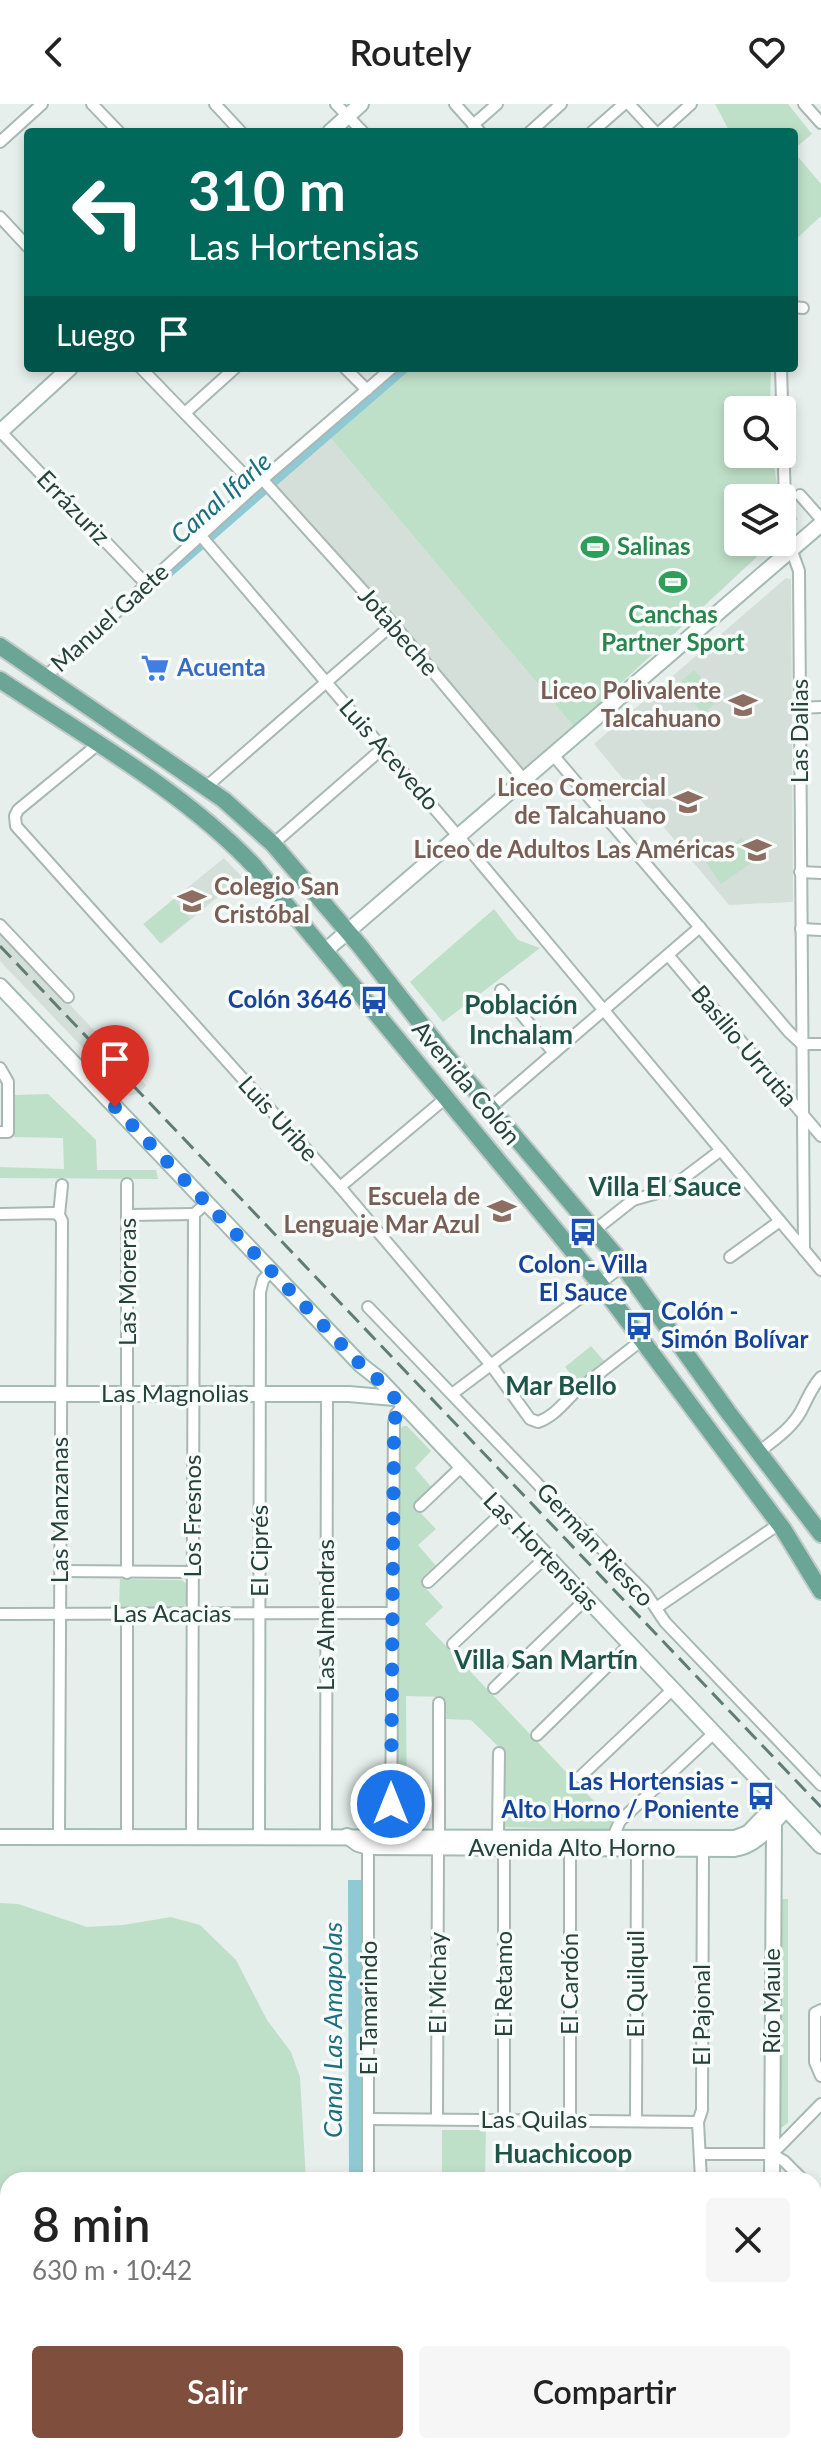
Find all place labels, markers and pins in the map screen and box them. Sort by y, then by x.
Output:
place label: Salinas [617,531,691,560]
sports icon: Salinas [580,532,610,562]
sports icon: Canchas Partner Sport [658,567,688,597]
place label: Canchas Partner Sport [601,599,745,656]
place label: Acuenta [176,652,266,681]
supermarket icon: Acuenta [140,653,170,683]
place label: Liceo Polivalente Talcahuano [540,675,721,732]
school or university icon: Liceo Polivalente Talcahuano [728,690,758,720]
place label: Liceo Comercial de Talcahuano [497,772,666,829]
school or university icon: Liceo Comercial de Talcahuano [673,787,703,817]
place label: Liceo de Adultos Las Américas [414,834,735,863]
school or university icon: Liceo de Adultos Las Américas [742,835,772,865]
place label: Colegio San Cristóbal [214,871,339,928]
school or university icon: Colegio San Cristóbal [177,886,207,916]
place label: Colón 3646 [228,984,352,1013]
bus stop icon: Colón 3646 [359,985,389,1015]
pin [81,1025,149,1107]
place label: Escuela de Lenguaje Mar Azul [283,1181,480,1238]
school or university icon: Escuela de Lenguaje Mar Azul [487,1196,517,1226]
bus stop icon: Colon - Villa El Sauce [568,1217,598,1247]
place label: Colon - Villa El Sauce [518,1249,648,1306]
place label: Colón - Simón Bolívar [661,1296,809,1353]
bus stop icon: Colón - Simón Bolívar [624,1311,654,1341]
place label: Las Hortensias - Alto Horno / Poniente [500,1766,739,1823]
bus stop icon: Las Hortensias - Alto Horno / Poniente [746,1781,776,1811]

